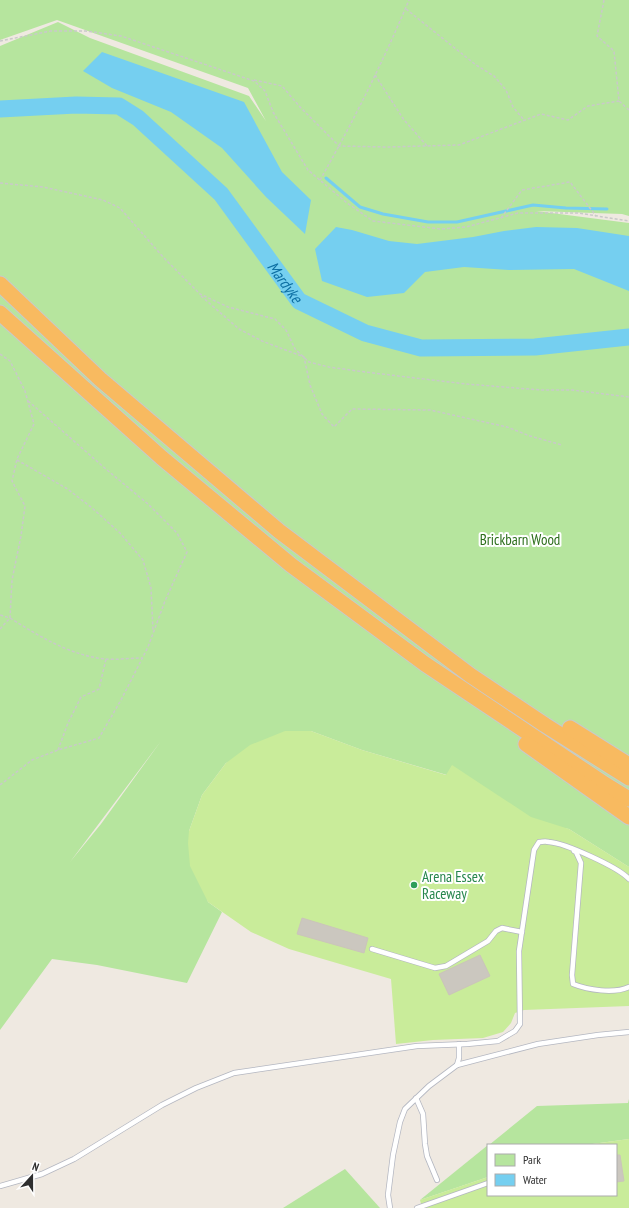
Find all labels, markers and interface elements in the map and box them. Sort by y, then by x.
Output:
water label: Mardyke [263,257,308,308]
park label: Brickbarn Wood [480,530,560,549]
place label: Arena Essex Raceway [422,867,484,903]
marker: Arena Essex Raceway [409,880,419,890]
legend [487,1144,617,1196]
text: Park [523,1152,541,1167]
north arrow [12,1156,52,1196]
text: N [30,1159,41,1174]
text: Water [523,1172,548,1187]

